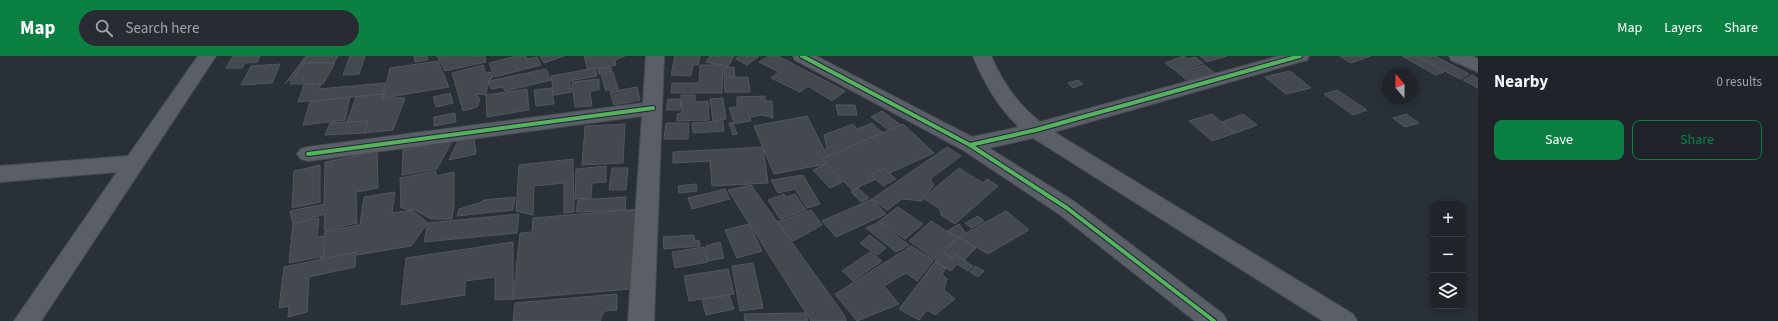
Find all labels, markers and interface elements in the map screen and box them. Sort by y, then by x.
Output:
search box [79,10,359,46]
text: Map [20,15,55,42]
icon: search [93,17,115,39]
text: Search here [125,18,199,39]
text: Map [1617,18,1642,38]
text: Layers [1664,18,1702,38]
text: Share [1724,18,1758,38]
north arrow [1382,68,1418,104]
text: Nearby [1494,70,1548,94]
text: 0 results [1717,73,1762,91]
button: Save [1494,120,1624,160]
button: Share [1632,120,1762,160]
map controls [1430,201,1466,309]
button: + [1430,201,1466,237]
button: − [1430,237,1466,273]
button: layers [1430,273,1466,309]

